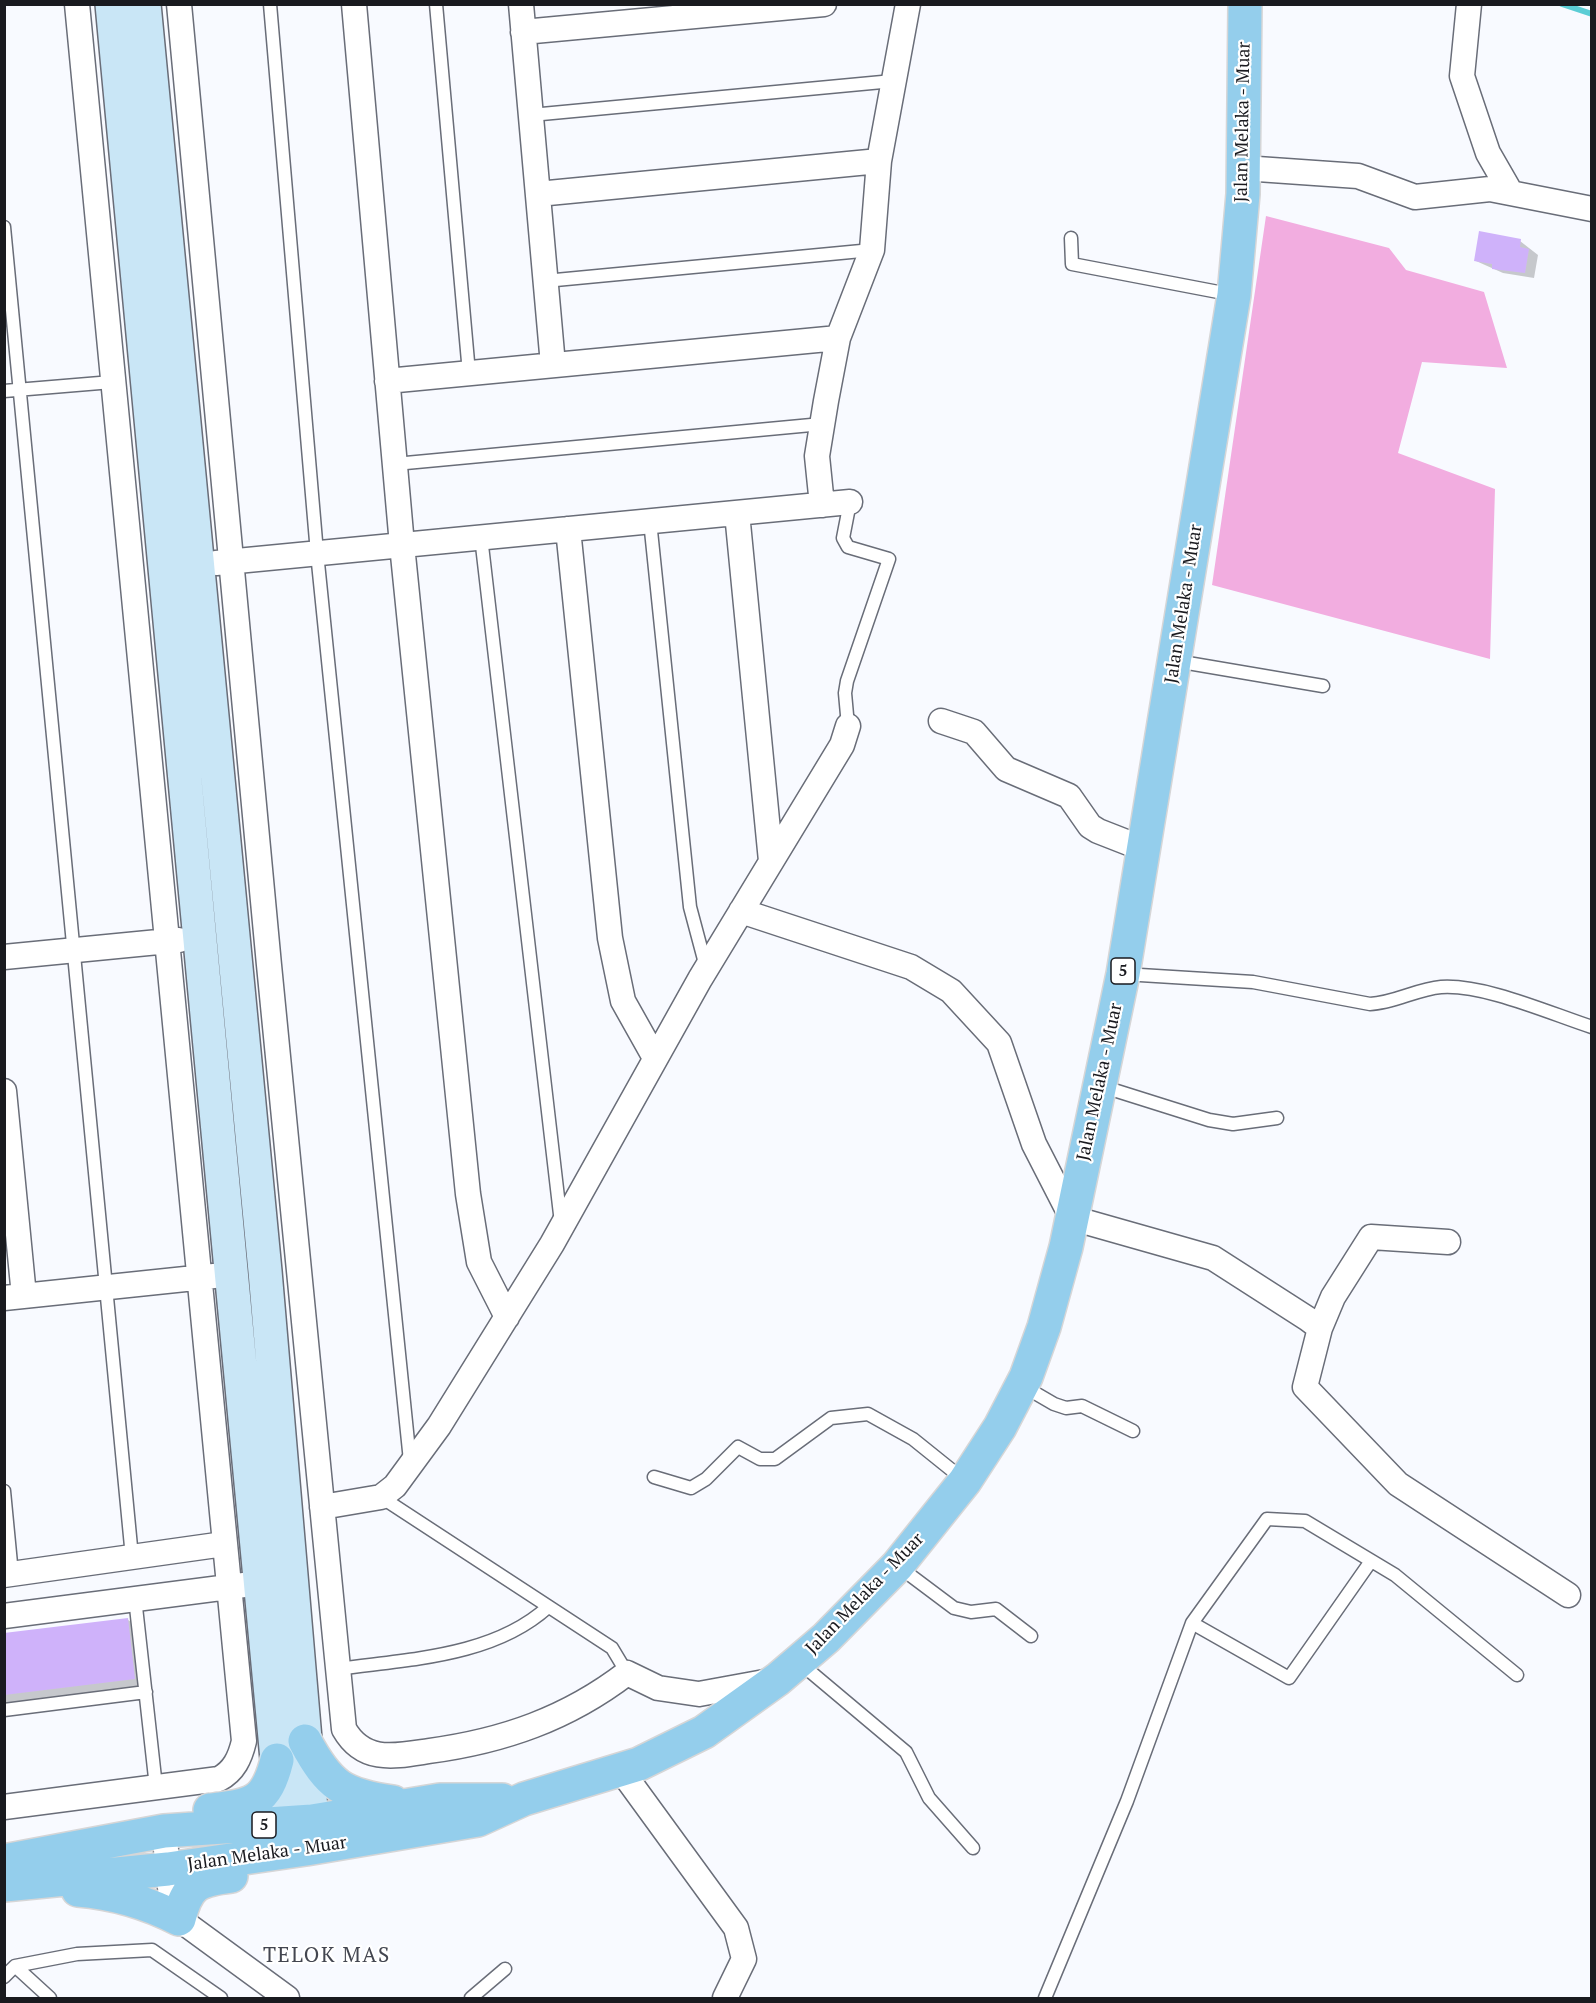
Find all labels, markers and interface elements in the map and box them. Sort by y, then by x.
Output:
street label: Jalan Melaka - Muar [1231,41,1255,203]
street label: Jalan Melaka - Muar [1161,523,1207,685]
road number: 5 [1111,958,1135,984]
street label: Jalan Melaka - Muar [1073,1001,1127,1163]
street label: Jalan Melaka - Muar [801,1529,929,1659]
road number: 5 [252,1812,276,1838]
street label: Jalan Melaka - Muar [186,1832,348,1876]
district label: TELOK MAS [263,1943,391,1969]

